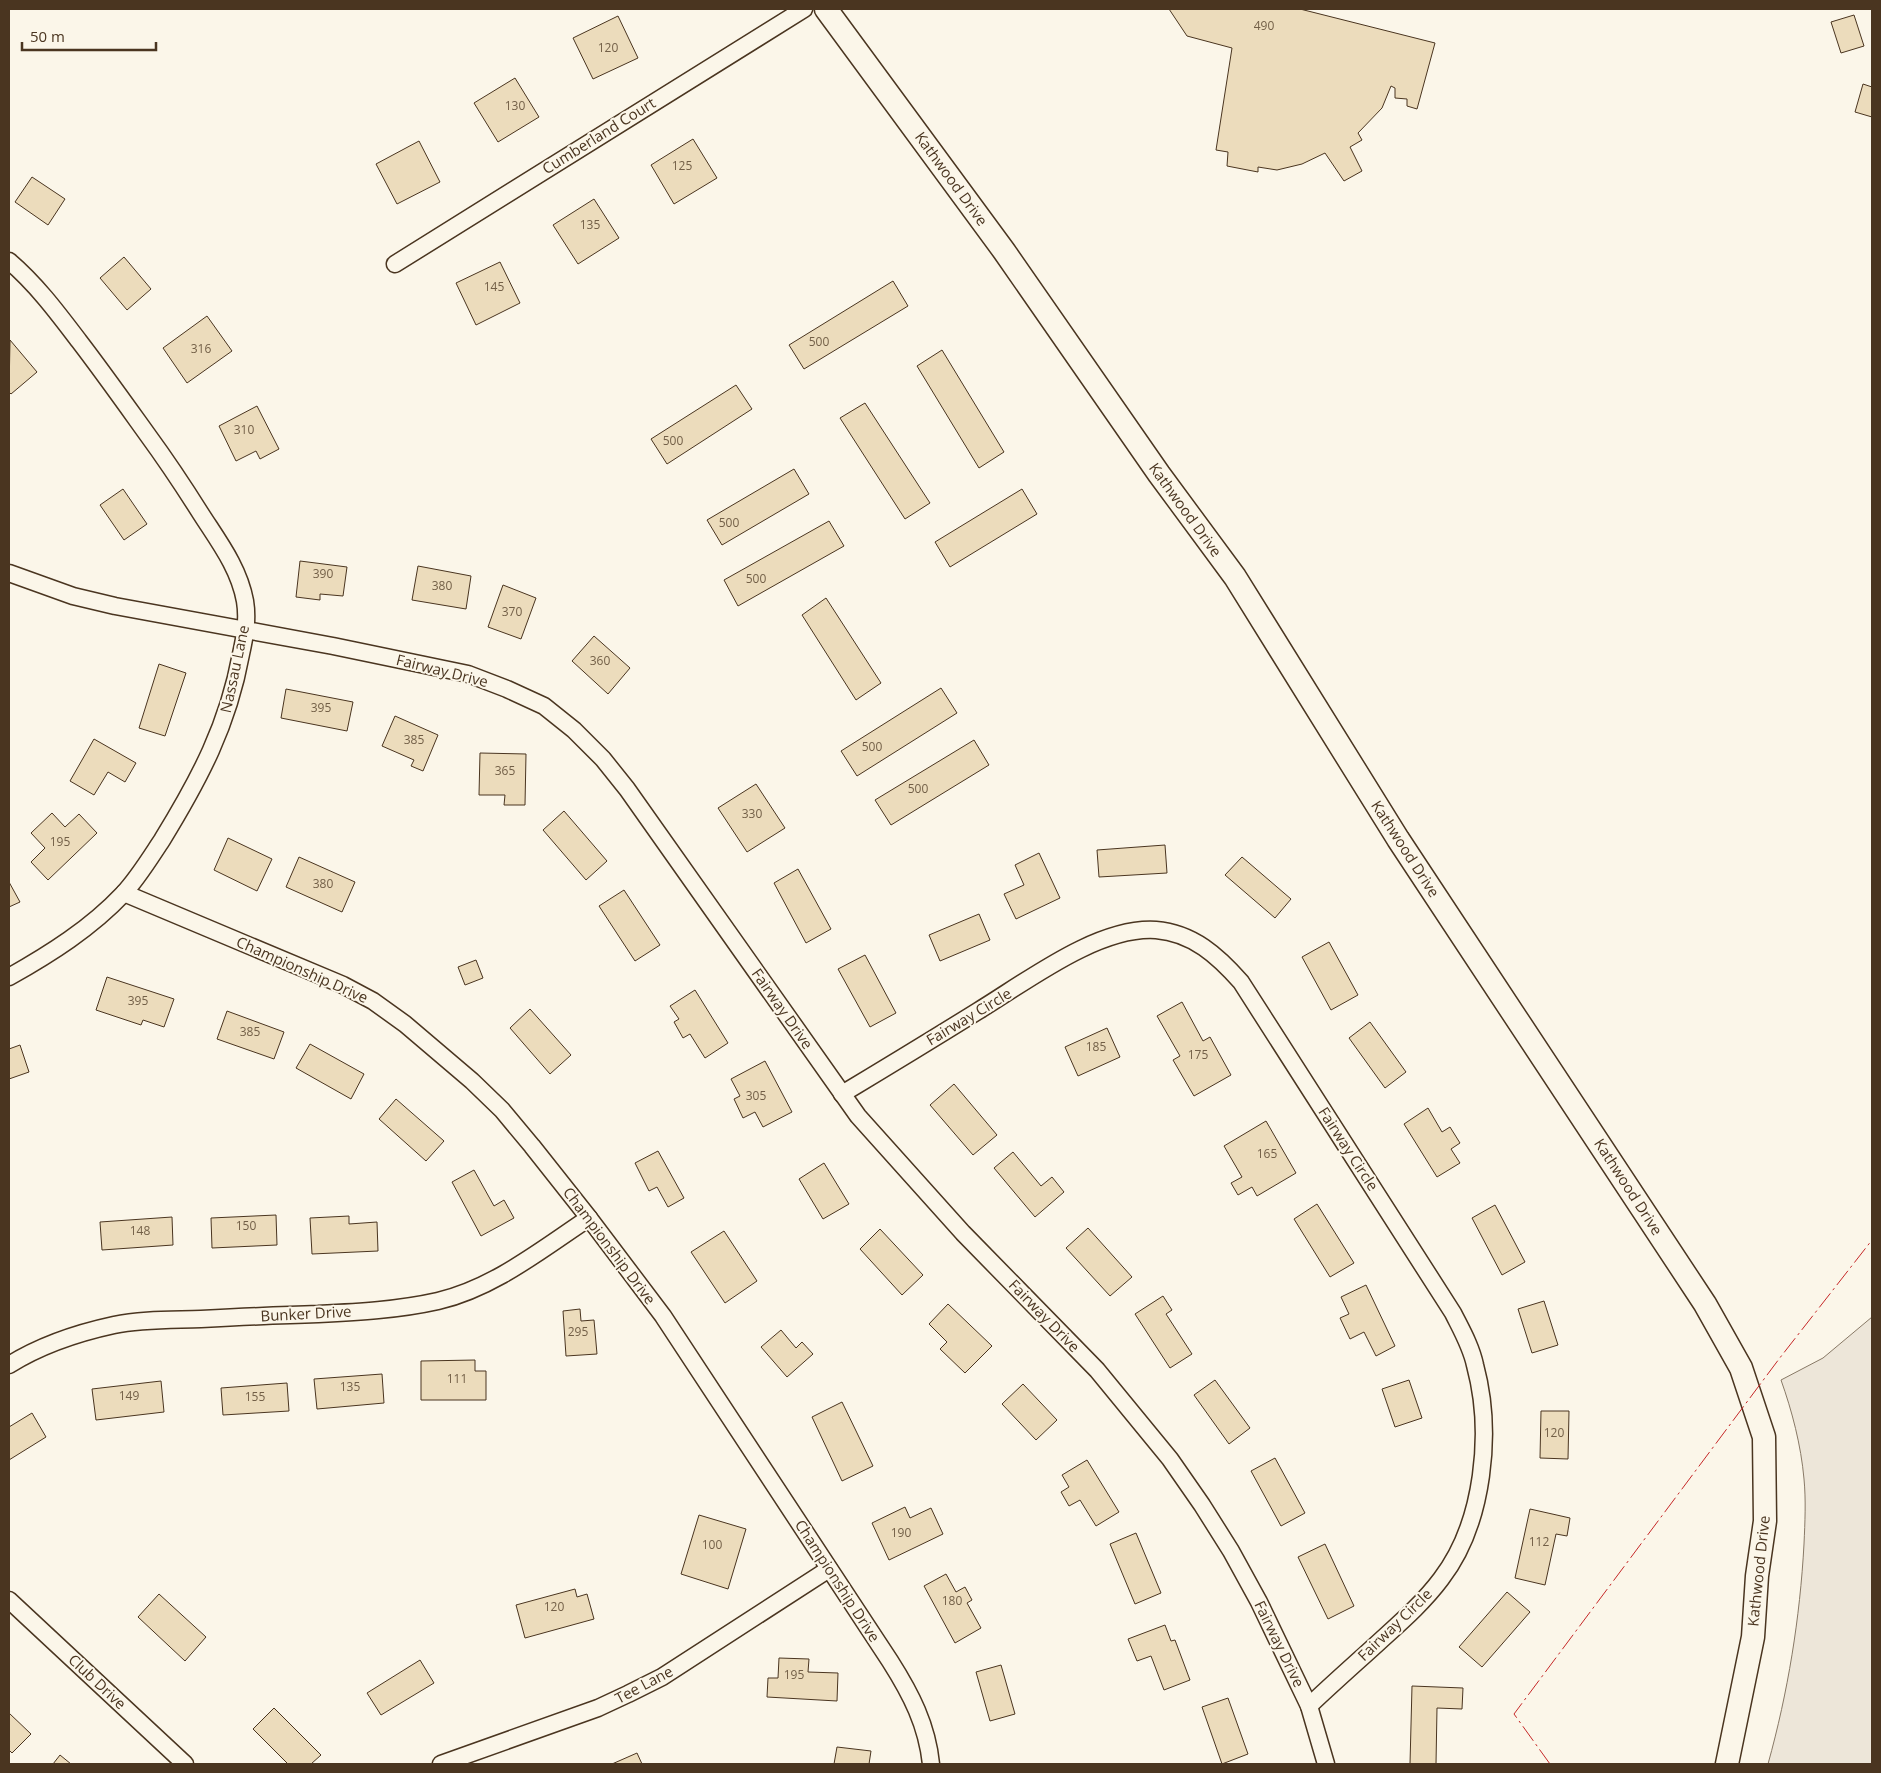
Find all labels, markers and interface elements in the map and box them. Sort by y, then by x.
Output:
house number: 490 [1254,17,1274,34]
scale bar [22,20,156,52]
text: 50 m [30,26,65,46]
house number: 120 [598,39,618,56]
street label: Cumberland Court [538,92,659,178]
house number: 130 [505,97,525,114]
street label: Kathwood Drive [911,127,993,229]
house number: 125 [672,157,692,174]
house number: 135 [580,216,600,233]
house number: 145 [484,278,504,295]
house number: 500 [809,333,829,350]
house number: 316 [191,340,211,357]
house number: 310 [234,421,254,438]
house number: 500 [663,432,683,449]
street label: Kathwood Drive [1145,458,1227,560]
house number: 500 [719,514,739,531]
house number: 390 [313,565,333,582]
house number: 500 [746,570,766,587]
house number: 380 [432,577,452,594]
house number: 370 [502,603,522,620]
street label: Nassau Lane [215,623,253,714]
street label: Fairway Drive [394,649,490,691]
house number: 360 [590,652,610,669]
house number: 395 [311,699,331,716]
house number: 385 [404,731,424,748]
house number: 500 [862,738,882,755]
house number: 365 [495,762,515,779]
house number: 500 [908,780,928,797]
street label: Kathwood Drive [1367,796,1445,901]
house number: 330 [742,805,762,822]
house number: 195 [50,833,70,850]
house number: 380 [313,875,333,892]
street label: Championship Drive [233,931,371,1007]
street label: Fairway Drive [748,964,818,1053]
street label: Fairway Circle [922,983,1015,1049]
house number: 395 [128,992,148,1009]
house number: 385 [240,1023,260,1040]
house number: 185 [1086,1038,1106,1055]
house number: 175 [1188,1046,1208,1063]
house number: 305 [746,1087,766,1104]
street label: Fairway Circle [1314,1103,1383,1194]
street label: Kathwood Drive [1590,1134,1668,1239]
house number: 165 [1257,1145,1277,1162]
street label: Championship Drive [559,1183,661,1308]
house number: 150 [236,1217,256,1234]
house number: 148 [130,1222,150,1239]
street label: Fairway Drive [1005,1275,1085,1356]
street label: Bunker Drive [260,1301,352,1325]
house number: 295 [568,1323,588,1340]
house number: 111 [447,1370,467,1387]
house number: 135 [340,1378,360,1395]
house number: 149 [119,1387,139,1404]
house number: 155 [245,1388,265,1405]
house number: 120 [1544,1424,1564,1441]
street label: Kathwood Drive [1742,1514,1774,1627]
street label: Championship Drive [791,1515,885,1645]
house number: 190 [891,1524,911,1541]
house number: 112 [1529,1533,1549,1550]
house number: 100 [702,1536,722,1553]
street label: Fairway Circle [1353,1584,1436,1665]
house number: 180 [942,1592,962,1609]
street label: Fairway Drive [1250,1597,1310,1690]
house number: 120 [544,1598,564,1615]
street label: Club Drive [64,1649,131,1713]
street label: Tee Lane [611,1661,676,1708]
house number: 195 [784,1666,804,1683]

